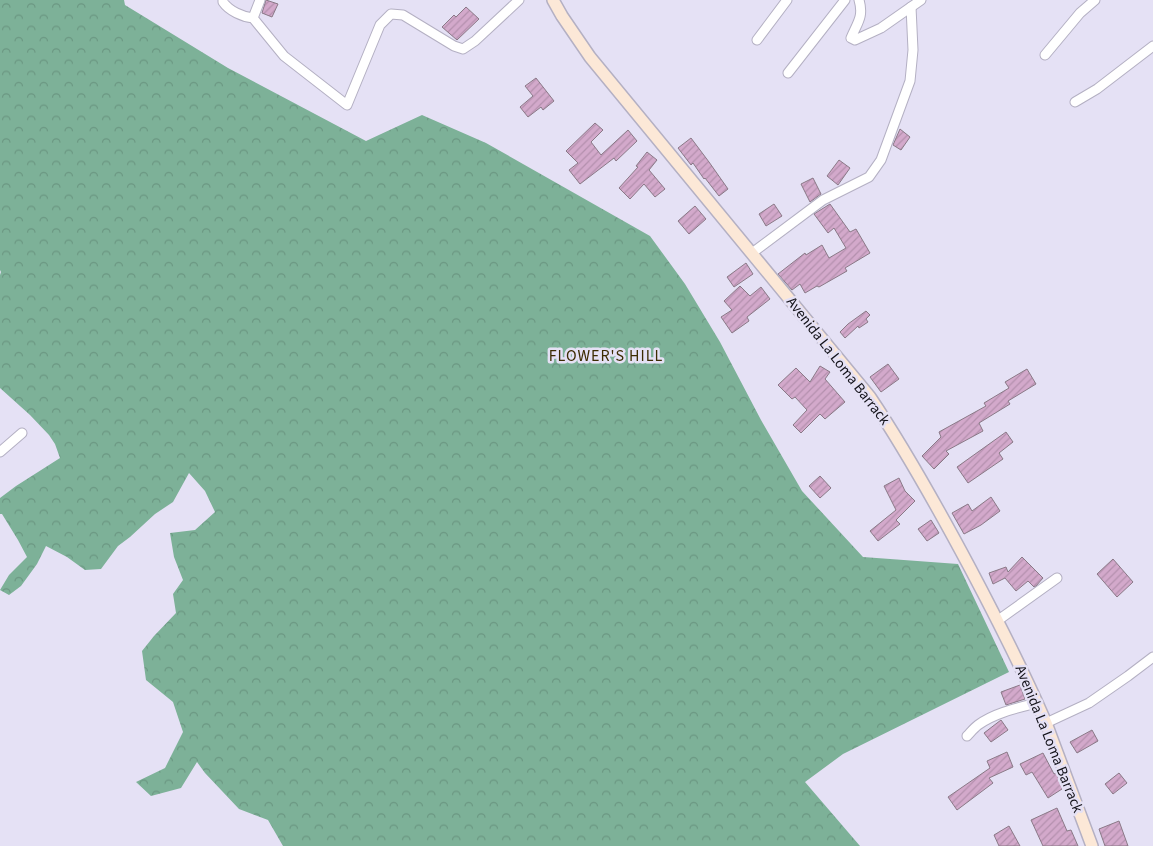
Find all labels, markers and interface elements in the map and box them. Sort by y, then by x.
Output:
street label: Avenida La Loma Barrack [781,292,895,430]
district label: FLOWER'S HILL [549,345,663,367]
street label: Avenida La Loma Barrack [1010,662,1088,817]

